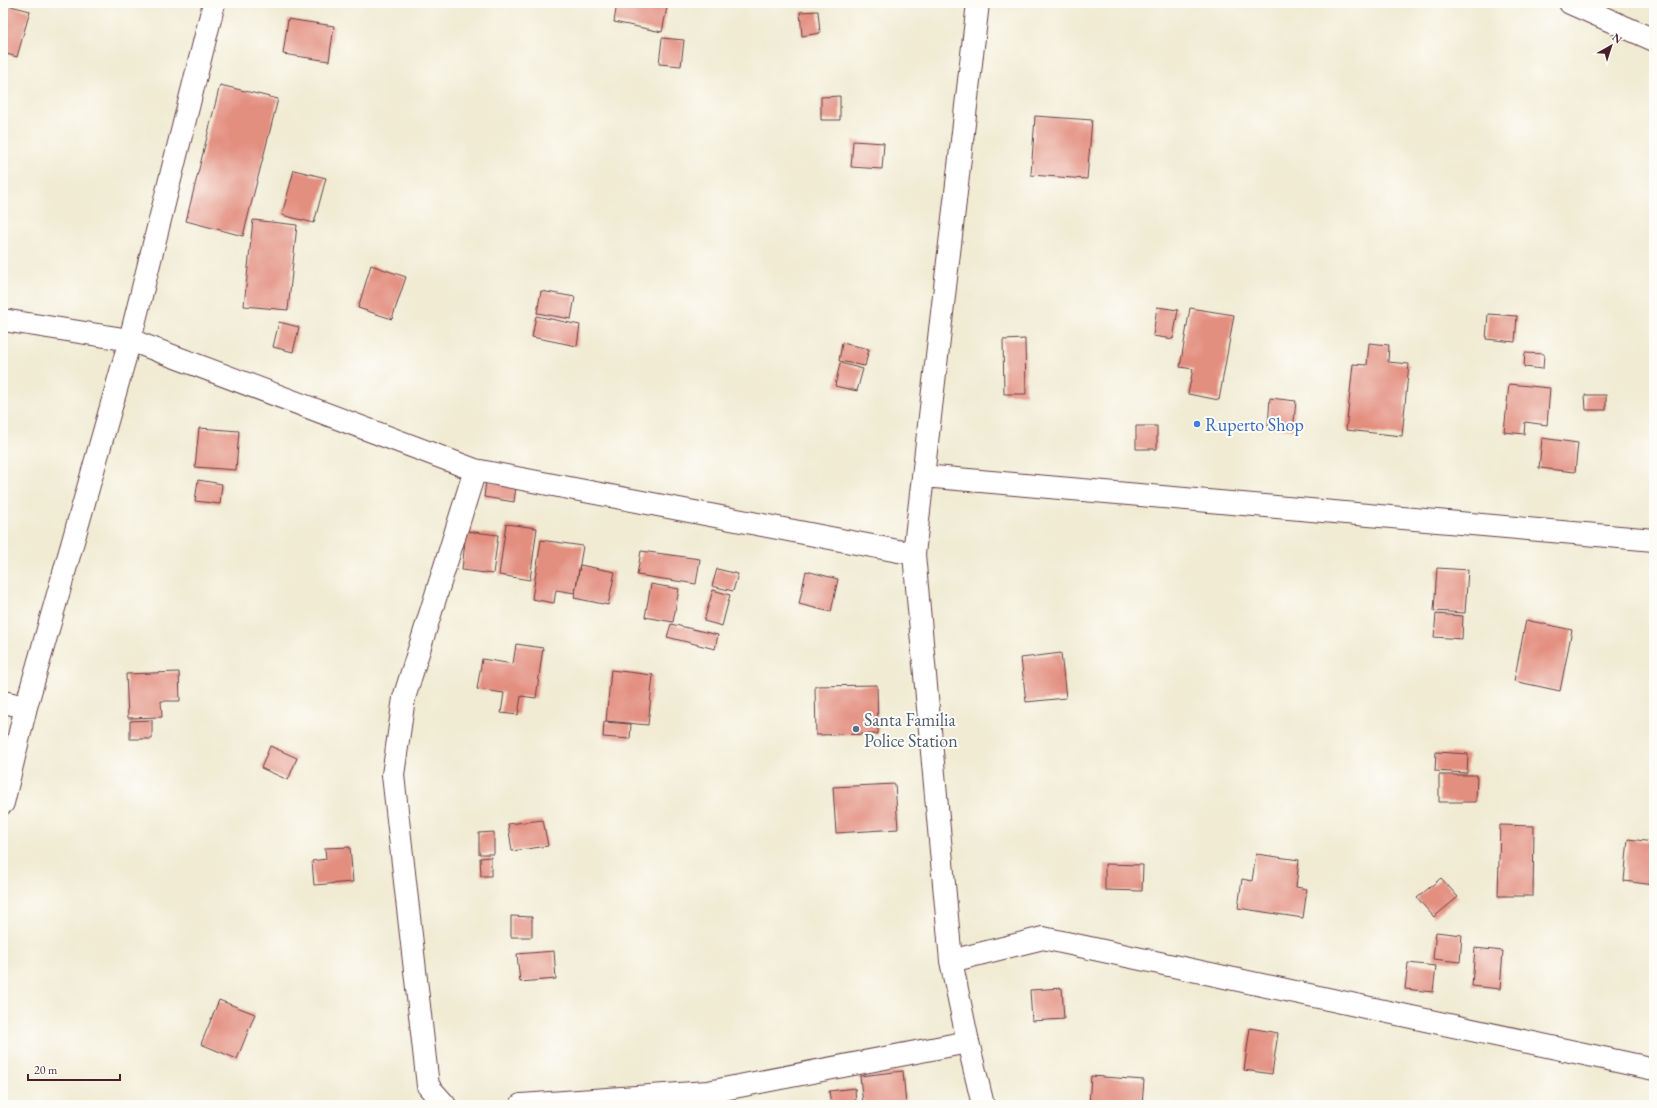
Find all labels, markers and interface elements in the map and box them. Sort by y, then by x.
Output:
north arrow [1591,26,1631,66]
text: N [1609,30,1625,47]
place label: Ruperto Shop [1205,413,1304,436]
marker: Ruperto Shop [1192,419,1202,429]
place label: Santa Familia Police Station [864,708,958,752]
marker: Santa Familia Police Station [851,724,861,734]
scale bar [28,1056,120,1082]
text: 20 m [34,1062,58,1078]

